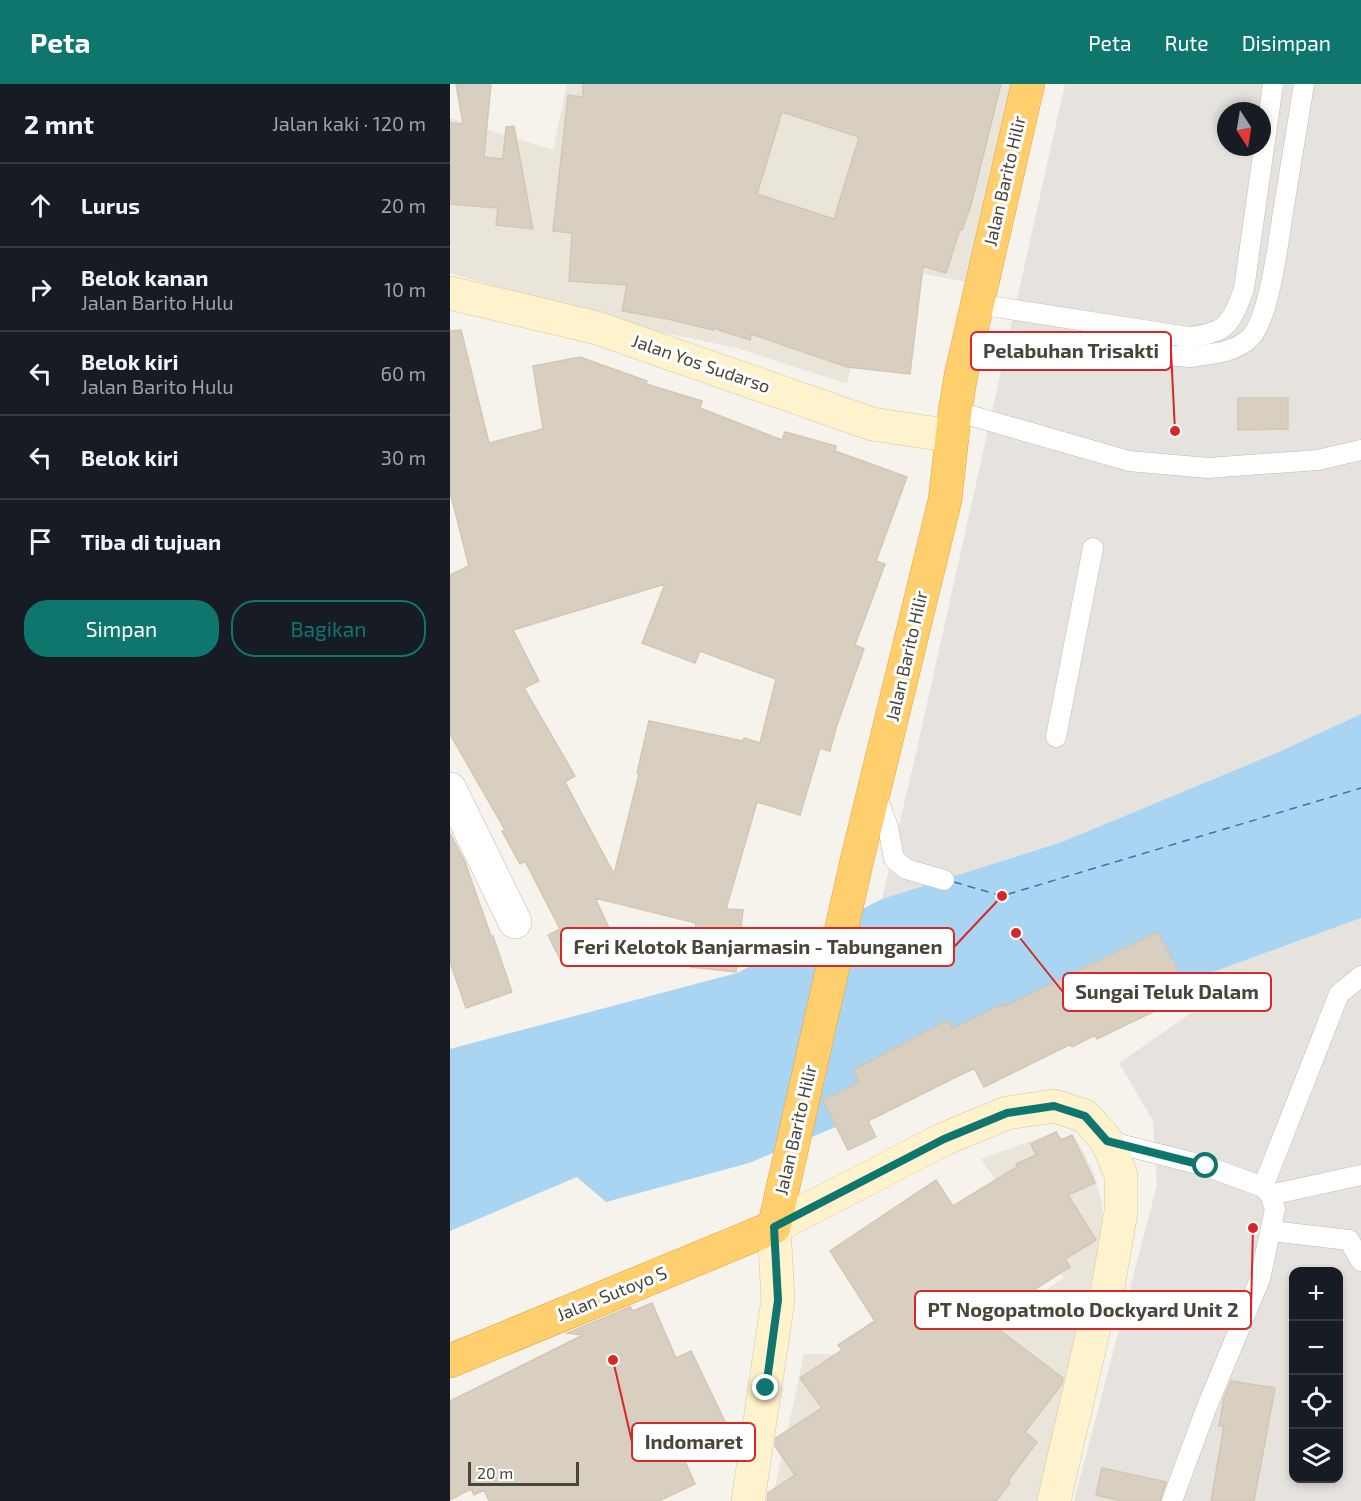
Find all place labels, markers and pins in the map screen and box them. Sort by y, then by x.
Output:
callout: Pelabuhan Trisakti [971,332,1171,370]
callout: Feri Kelotok Banjarmasin - Tabunganen [561,928,954,966]
callout: Sungai Teluk Dalam [1063,973,1271,1011]
callout: PT Nogopatmolo Dockyard Unit 2 [915,1291,1251,1329]
callout: Indomaret [632,1423,755,1461]

